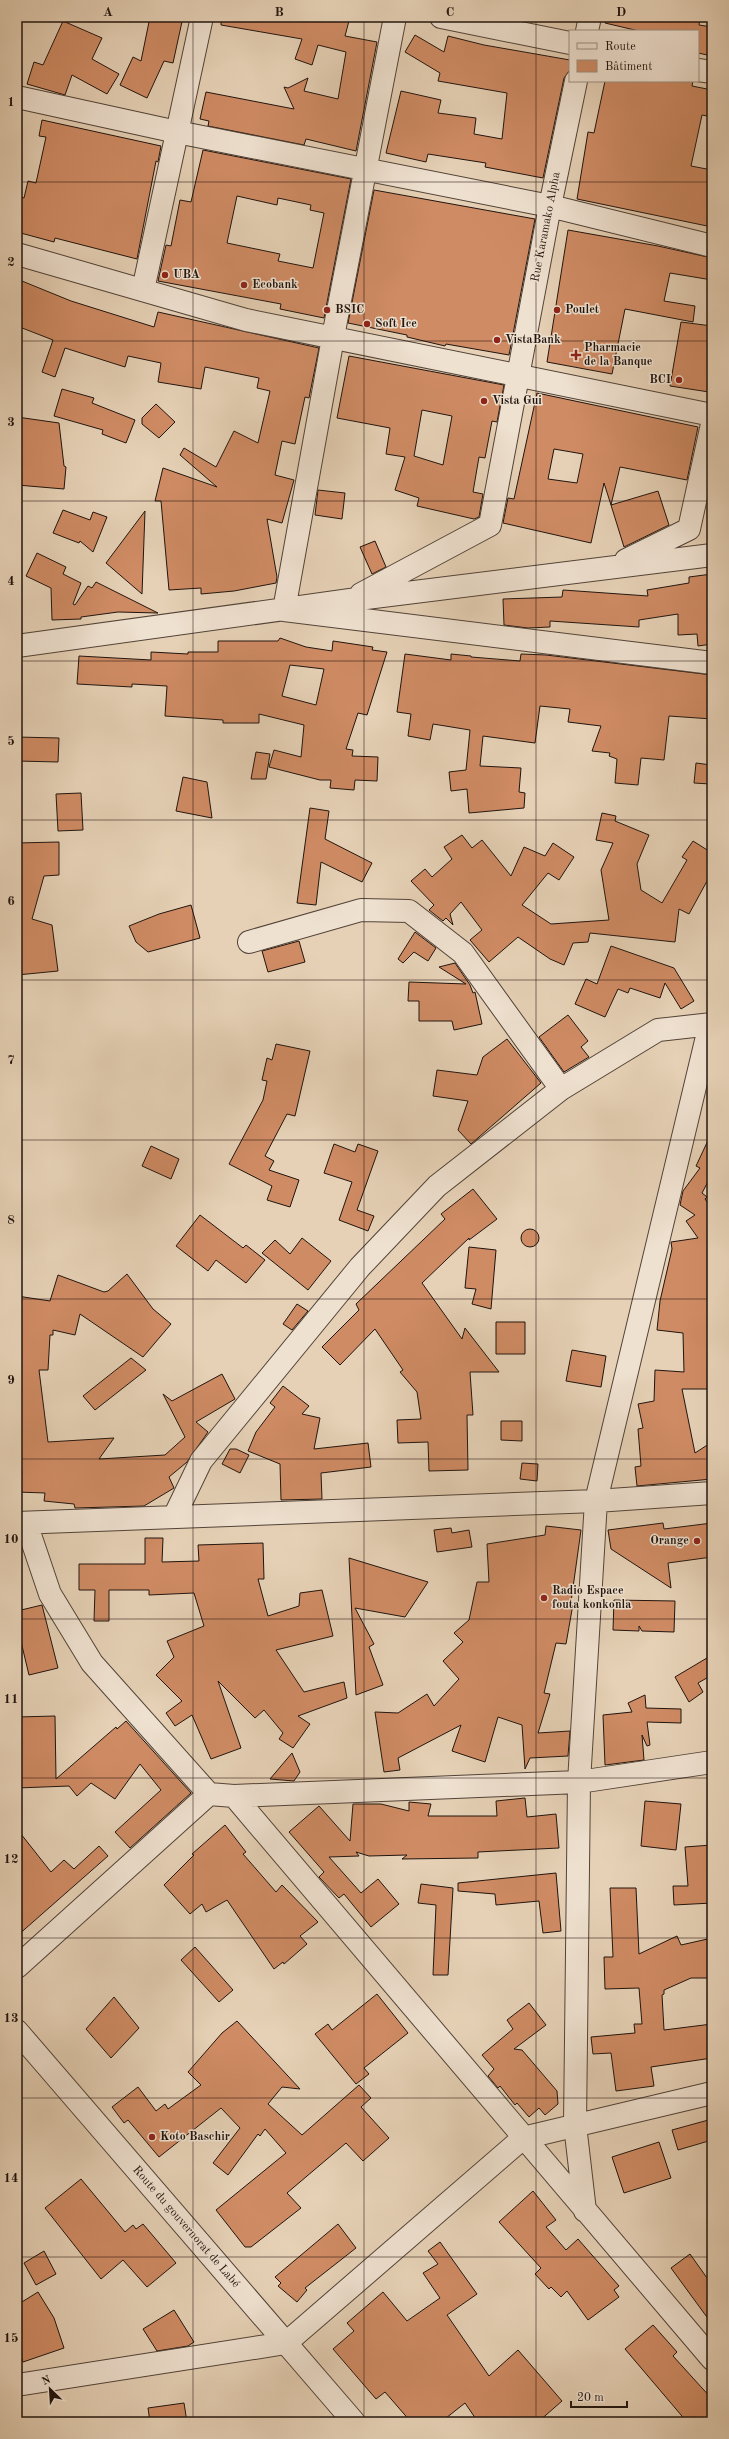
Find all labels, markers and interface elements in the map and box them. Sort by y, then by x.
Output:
text: A [103,6,113,19]
text: B [274,6,284,19]
text: C [446,6,454,19]
text: D [616,6,626,19]
legend [569,30,699,82]
text: Route [605,41,636,53]
text: Bâtiment [605,61,652,73]
text: 1 [7,96,15,109]
street label: Rue Karamako Alpha [529,171,563,283]
text: 2 [7,256,15,269]
place label: UBA [173,269,200,281]
marker: UBA [160,270,170,280]
place label: Ecobank [252,279,298,291]
marker: Ecobank [239,280,249,290]
place label: BSIC [335,304,364,316]
place label: Poulet [565,304,600,316]
marker: BSIC [322,305,332,315]
marker: Poulet [552,305,562,315]
place label: Soft Ice [375,318,417,330]
marker: Soft Ice [362,319,372,329]
place label: VistaBank [505,334,561,346]
marker: VistaBank [492,335,502,345]
place label: Pharmacie de la Banque [584,342,653,368]
marker: Pharmacie de la Banque [571,350,581,360]
place label: BCI [649,374,671,386]
marker: BCI [674,375,684,385]
place label: Vista Gui [492,395,542,407]
marker: Vista Gui [479,396,489,406]
text: 3 [7,416,15,429]
text: 4 [7,575,15,588]
text: 5 [7,735,15,748]
text: 6 [7,895,15,908]
text: 7 [7,1054,15,1067]
text: 8 [7,1214,15,1227]
text: 9 [7,1374,15,1387]
text: 10 [3,1533,19,1546]
place label: Orange [650,1535,689,1547]
marker: Orange [692,1536,702,1546]
place label: Radio Espace fouta konkonla [552,1585,631,1611]
marker: Radio Espace fouta konkonla [539,1593,549,1603]
text: 11 [3,1693,19,1706]
text: 12 [3,1853,19,1866]
text: 13 [3,2012,19,2025]
place label: Koto Baschir [160,2131,230,2143]
marker: Koto Baschir [147,2132,157,2142]
street label: Route du gouvernorat de Labé [130,2164,242,2290]
text: 14 [3,2172,19,2185]
text: 15 [3,2332,19,2345]
north arrow [30,2369,70,2409]
text: N [40,2374,53,2388]
scale bar [571,2383,627,2409]
text: 20 m [577,2392,604,2404]

